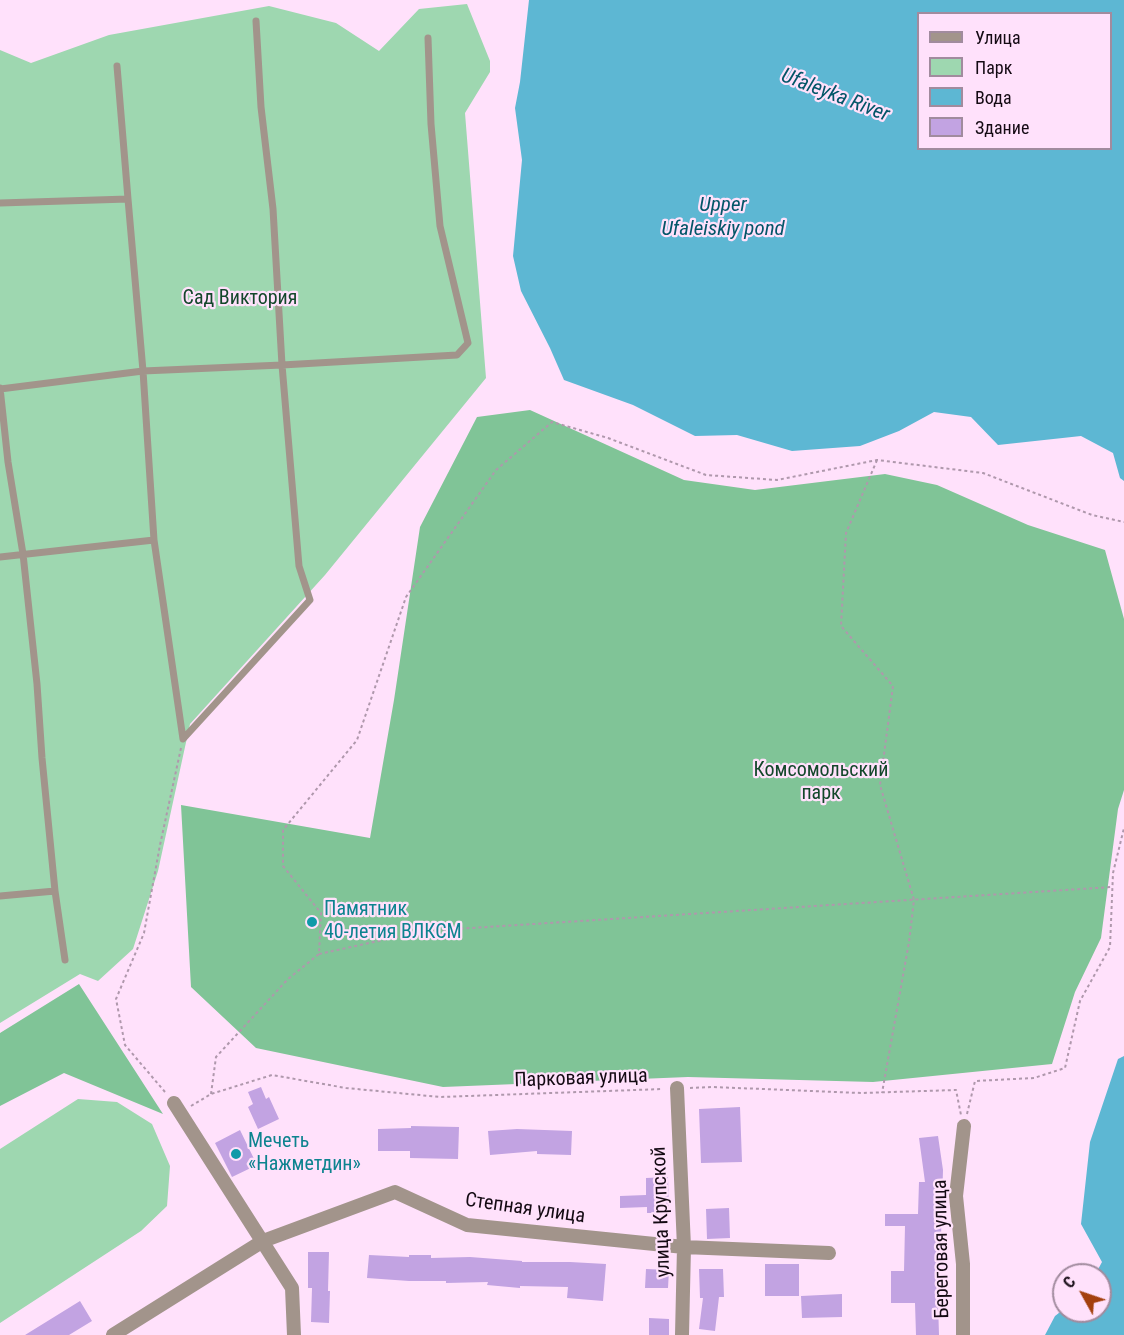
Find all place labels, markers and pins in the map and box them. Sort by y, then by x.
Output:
place label: Памятник 40-летия ВЛКСМ [324,898,462,945]
marker: Памятник 40-летия ВЛКСМ [305,915,319,929]
place label: Мечеть «Нажметдин» [248,1130,361,1177]
marker: Мечеть «Нажметдин» [229,1147,243,1161]

